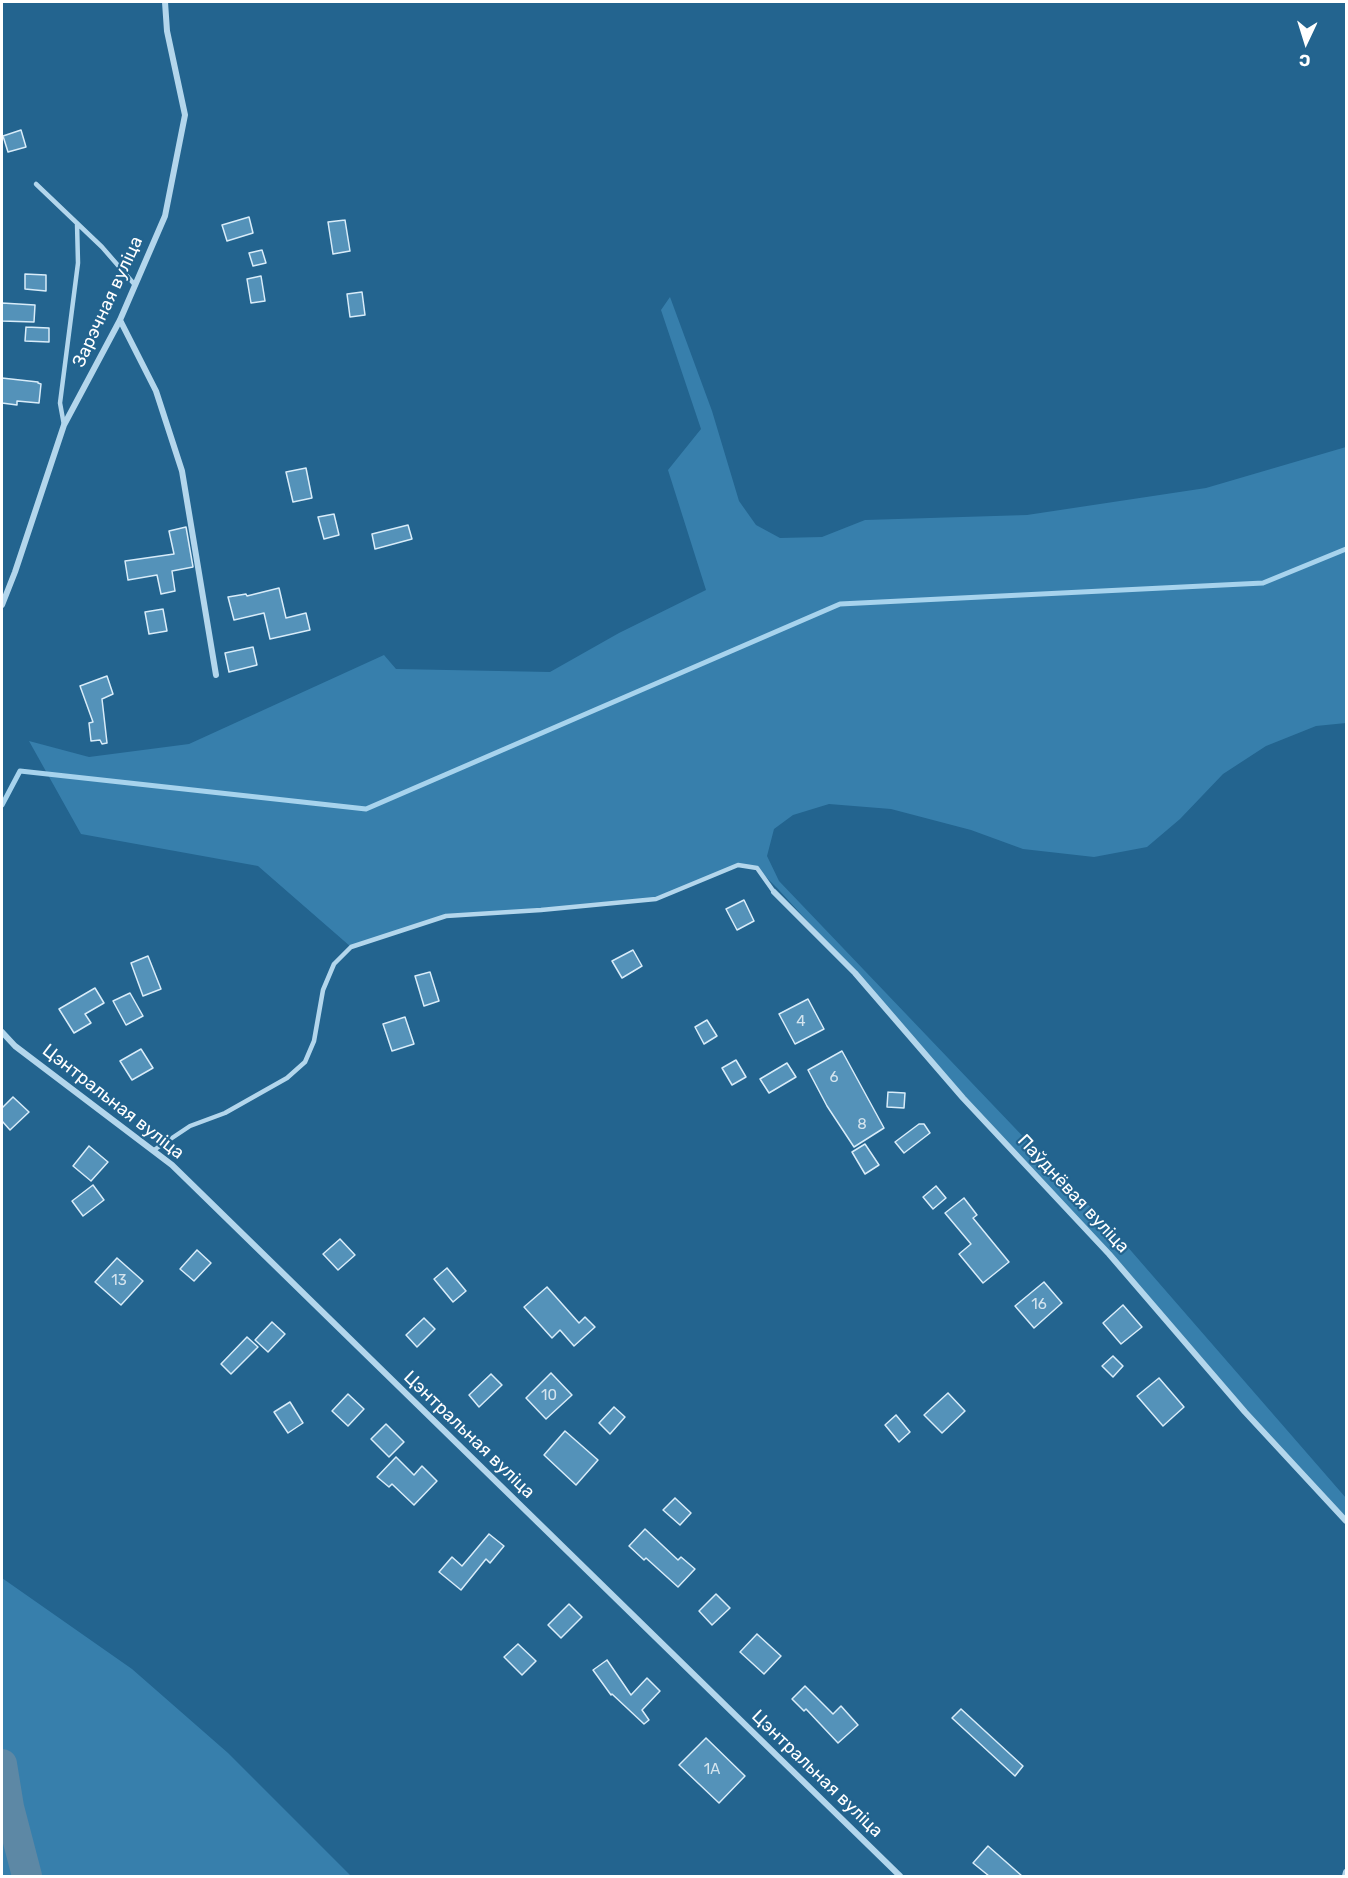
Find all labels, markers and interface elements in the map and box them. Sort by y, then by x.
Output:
north arrow [1276,12,1336,72]
text: С [1298,51,1311,70]
street label: Зарэчная вуліца [68,233,148,371]
house number: 4 [796,1013,806,1031]
street label: Цэнтральная вуліца [38,1040,188,1164]
house number: 6 [829,1069,839,1087]
house number: 8 [857,1116,867,1134]
street label: Паўднёвая вуліца [1013,1130,1133,1258]
house number: 13 [111,1272,127,1290]
house number: 16 [1031,1296,1047,1314]
street label: Цэнтральная вуліца [399,1367,539,1503]
house number: 10 [541,1387,557,1405]
street label: Цэнтральная вуліца [747,1706,887,1842]
house number: 1А [704,1761,720,1779]

